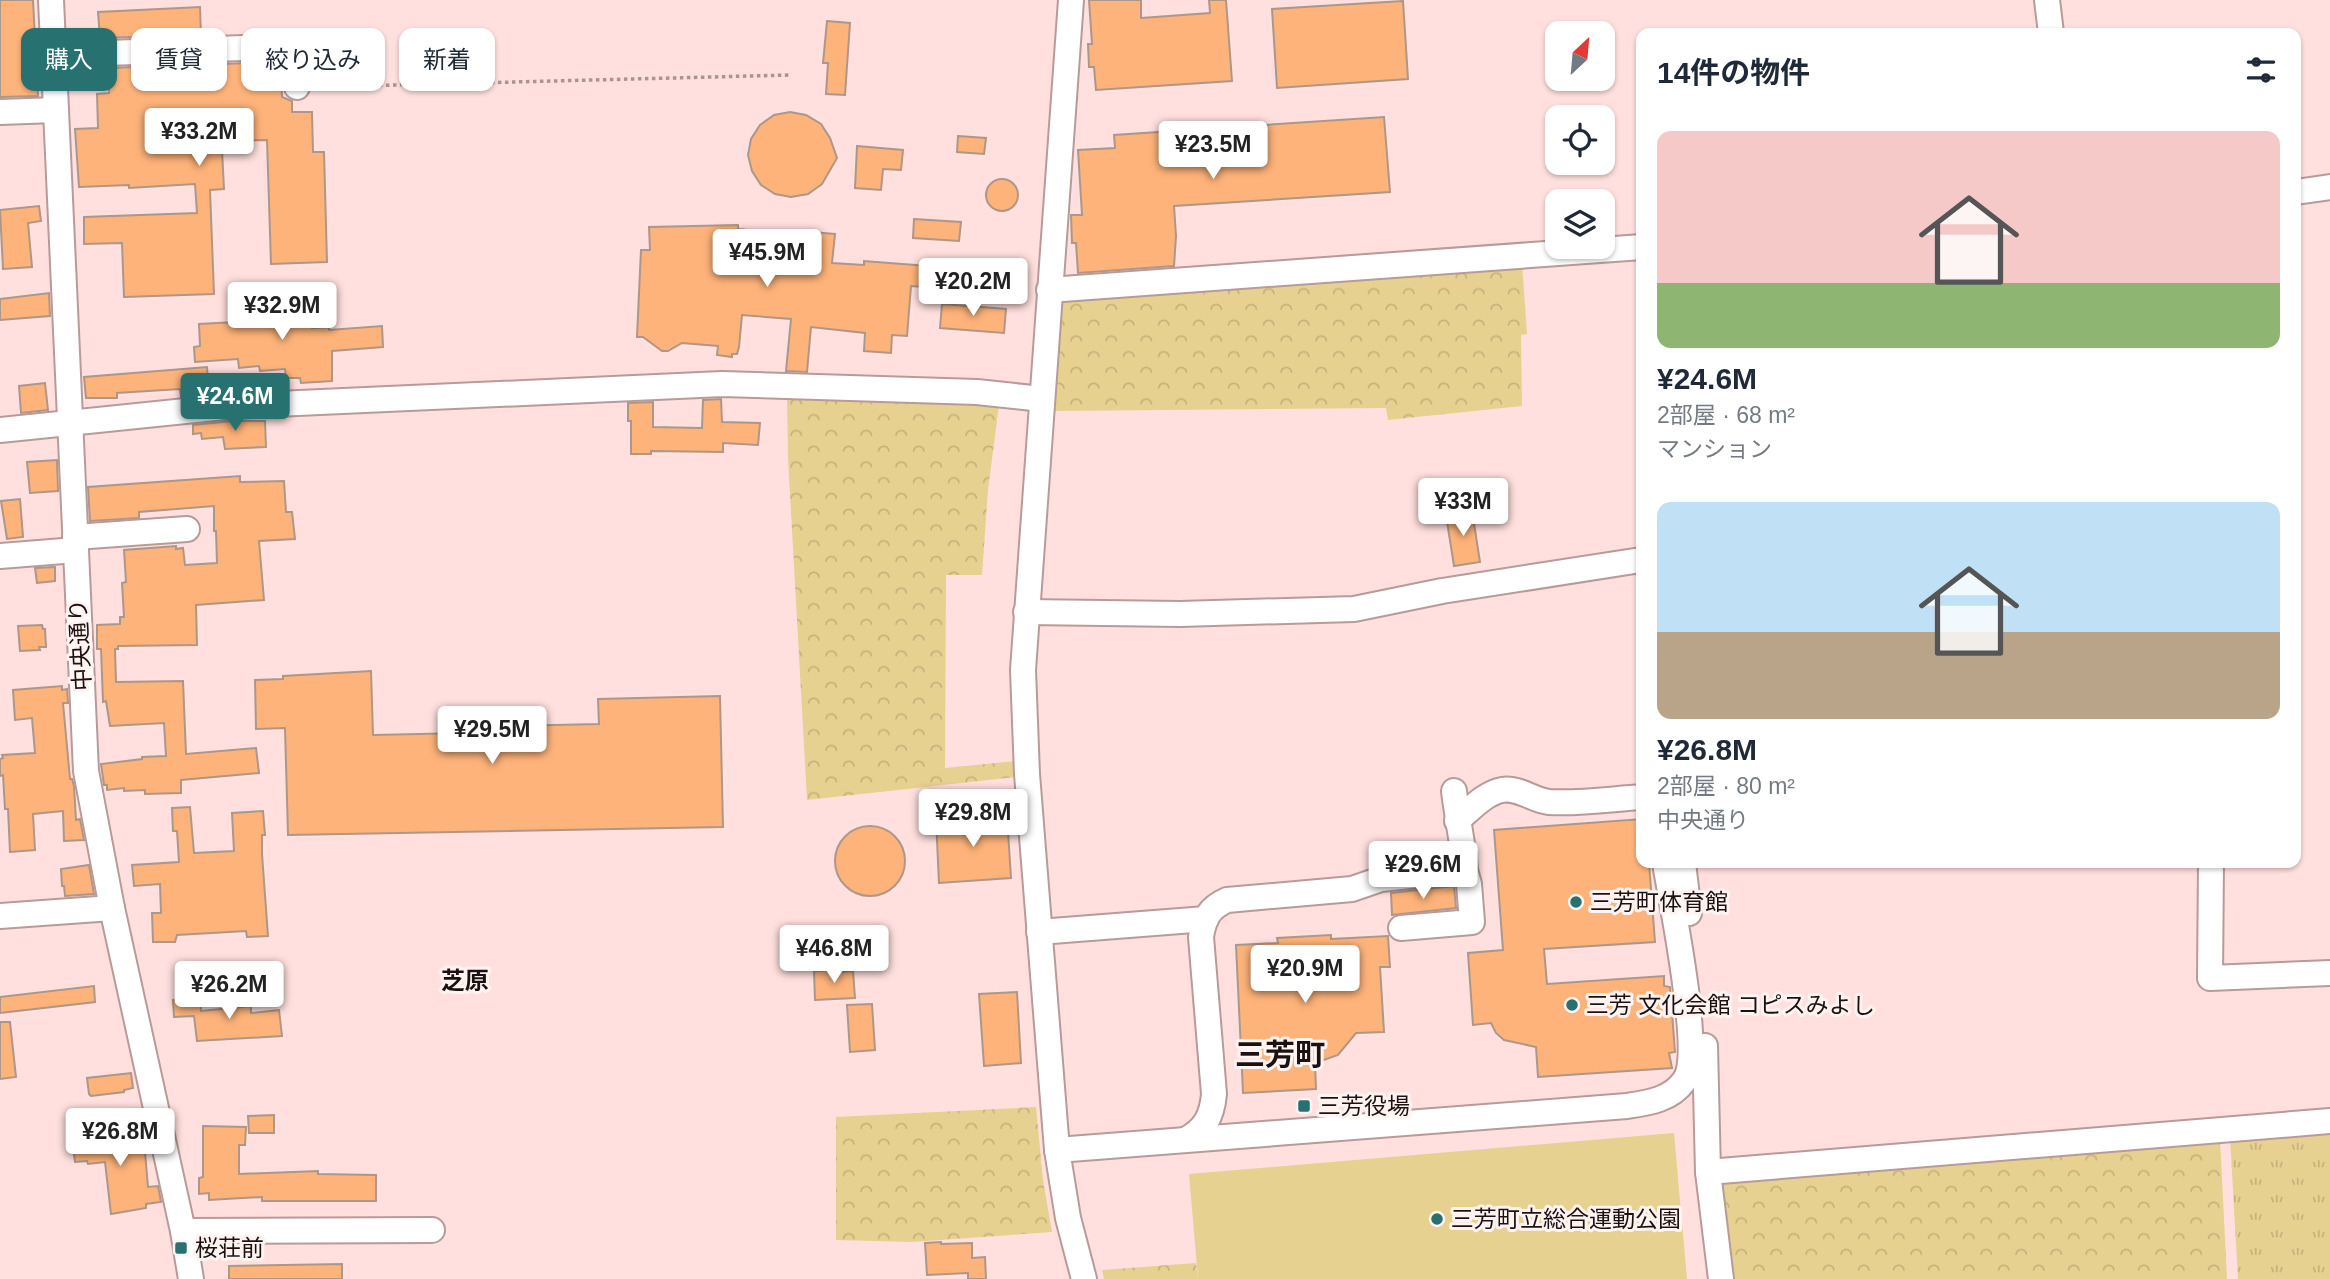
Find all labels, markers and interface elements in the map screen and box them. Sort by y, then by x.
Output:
north arrow [1545,21,1615,91]
map controls [1545,21,1615,259]
chip: 購入 [21,28,117,91]
chip: 賃貸 [131,28,227,91]
chip: 絞り込み [241,28,385,91]
chip: 新着 [399,28,495,91]
icon: filters [2242,51,2280,89]
text: 14件の物件 [1657,56,1810,89]
button: locate [1545,105,1615,175]
pin: ¥33.2M [142,108,256,168]
text: ¥33.2M [161,118,237,144]
pin: ¥23.5M [1156,122,1270,181]
text: ¥23.5M [1175,131,1251,157]
icon: home [1906,177,2032,303]
button: layers [1545,189,1615,259]
pin: ¥45.9M [710,230,824,289]
text: ¥45.9M [729,239,805,265]
pin: ¥20.2M [916,258,1030,318]
text: ¥20.2M [935,268,1011,294]
pin: ¥32.9M [225,282,339,342]
text: ¥32.9M [244,292,320,318]
text: ¥24.6M [1657,362,1757,395]
pin: ¥24.6M [178,374,292,433]
text: ¥24.6M [197,383,273,409]
text: 2部屋 · 68 m² [1657,402,1795,428]
text: マンション [1657,436,1772,462]
pin: ¥33M [1422,478,1504,538]
text: ¥33M [1434,488,1492,514]
icon: home [1906,548,2032,674]
street label: 中央通り [65,598,95,692]
pin: ¥29.5M [435,706,549,766]
text: ¥29.5M [454,716,530,742]
text: ¥26.8M [1657,733,1757,766]
text: 2部屋 · 80 m² [1657,773,1795,799]
pin: ¥29.8M [916,790,1030,849]
text: ¥29.8M [935,799,1011,825]
text: 中央通り [1657,807,1749,833]
pin: ¥29.6M [1366,842,1480,901]
text: ¥29.6M [1385,851,1461,877]
place label: 三芳町体育館 [1590,889,1728,915]
marker: 三芳町体育館 [1568,894,1584,910]
pin: ¥46.8M [777,926,891,985]
text: ¥46.8M [796,935,872,961]
pin: ¥20.9M [1248,946,1362,1005]
text: ¥20.9M [1267,955,1343,981]
pin: ¥26.2M [172,962,286,1021]
district label: 芝原 [441,967,489,994]
text: ¥26.2M [191,971,267,997]
place label: 三芳 文化会館 コピスみよし [1586,992,1875,1018]
marker: 三芳 文化会館 コピスみよし [1564,997,1580,1013]
district label: 三芳町 [1235,1038,1325,1071]
place label: 三芳役場 [1318,1093,1410,1119]
marker: 三芳役場 [1296,1098,1312,1114]
pin: ¥26.8M [63,1108,177,1168]
text: ¥26.8M [82,1118,158,1144]
place label: 三芳町立総合運動公園 [1451,1206,1681,1232]
marker: 三芳町立総合運動公園 [1429,1211,1445,1227]
place label: 桜荘前 [195,1235,264,1261]
marker: 桜荘前 [173,1240,189,1256]

